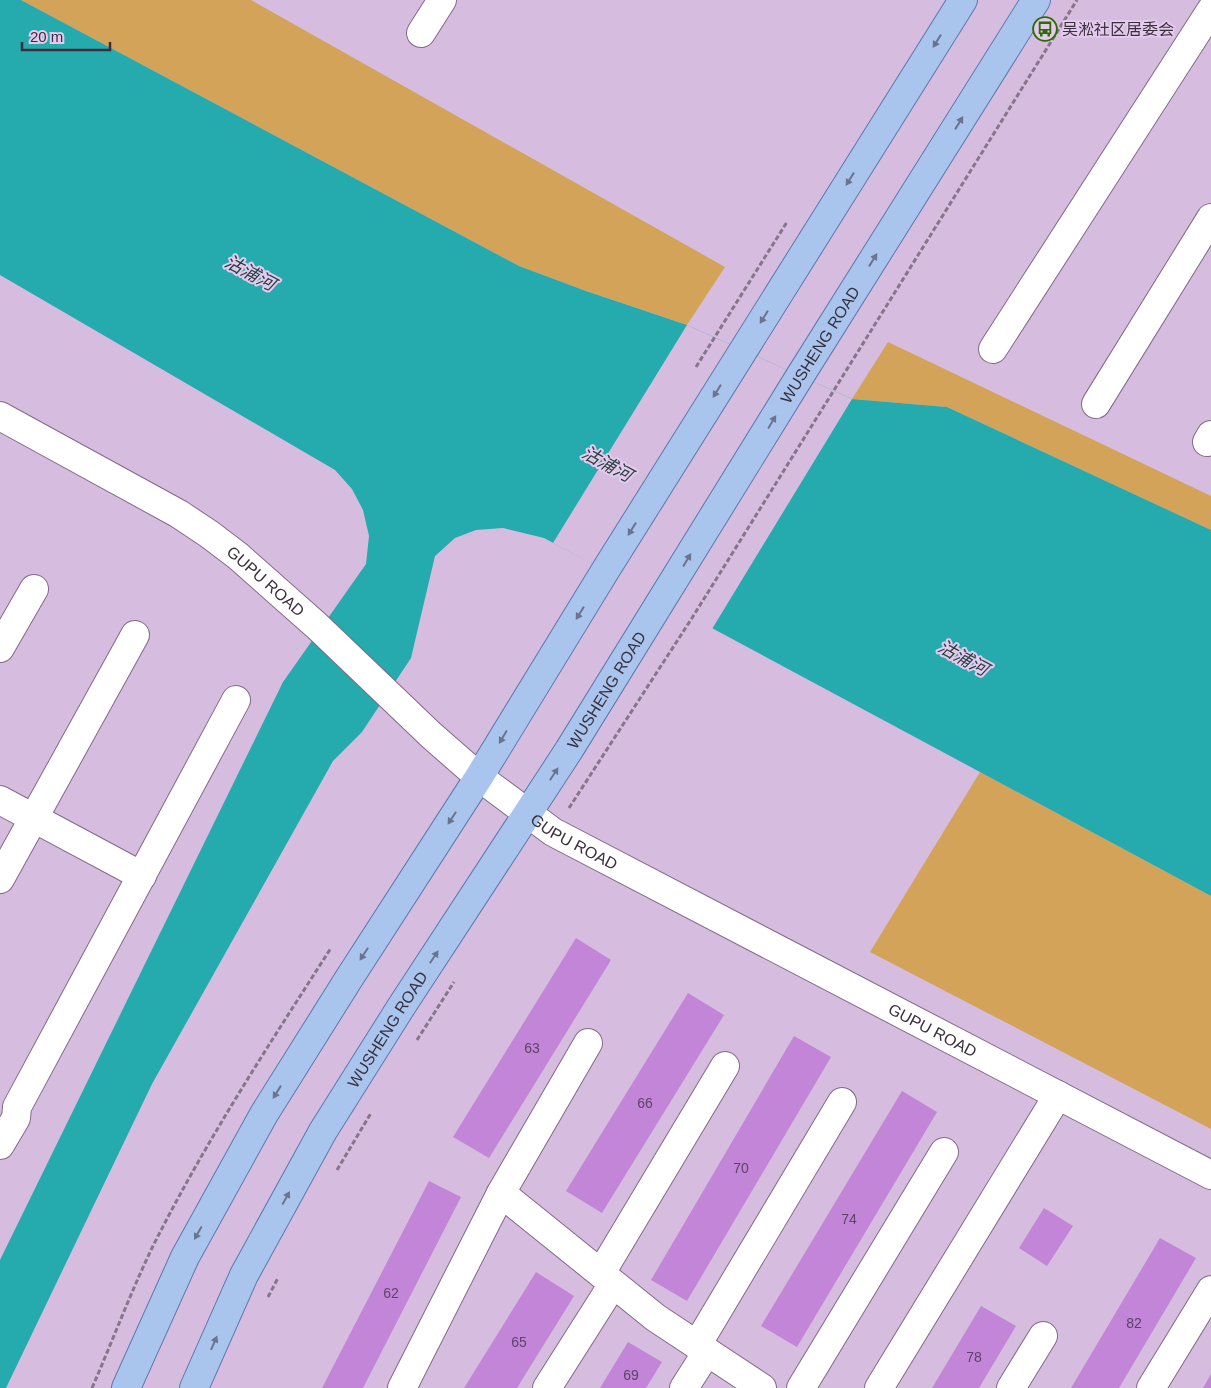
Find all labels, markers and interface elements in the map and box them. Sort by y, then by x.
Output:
bus stop icon: 吴淞社区居委会 [1032,16,1058,42]
scale bar [22,20,110,52]
place label: 吴淞社区居委会 [1062,21,1174,38]
text: 20 m [30,28,63,45]
one-way arrow [932,35,941,48]
one-way arrow [954,116,964,129]
one-way arrow [846,172,855,186]
water label: 沽浦河 [221,251,281,296]
one-way arrow [868,254,877,267]
street label: WUSHENG ROAD [777,283,863,406]
one-way arrow [759,310,769,323]
one-way arrow [713,385,722,398]
one-way arrow [768,415,777,428]
water label: 沽浦河 [579,442,638,487]
one-way arrow [627,523,636,536]
street label: GUPU ROAD [224,543,308,620]
one-way arrow [683,554,692,567]
one-way arrow [575,606,585,619]
street label: WUSHENG ROAD [564,629,649,752]
water label: 沽浦河 [935,636,994,681]
one-way arrow [499,731,508,744]
one-way arrow [550,767,559,781]
one-way arrow [447,811,457,825]
street label: GUPU ROAD [527,811,620,873]
one-way arrow [359,948,369,961]
one-way arrow [429,950,439,964]
street label: WUSHENG ROAD [344,968,431,1091]
street label: GUPU ROAD [886,1000,979,1060]
house number: 63 [524,1040,540,1056]
one-way arrow [273,1085,282,1098]
house number: 66 [637,1095,653,1111]
house number: 70 [733,1160,749,1176]
one-way arrow [282,1192,291,1205]
house number: 74 [841,1211,857,1227]
one-way arrow [193,1227,202,1240]
house number: 62 [383,1285,399,1301]
house number: 82 [1126,1315,1142,1331]
house number: 65 [511,1334,527,1350]
one-way arrow [210,1336,218,1350]
house number: 78 [966,1349,982,1365]
house number: 69 [623,1367,639,1383]

